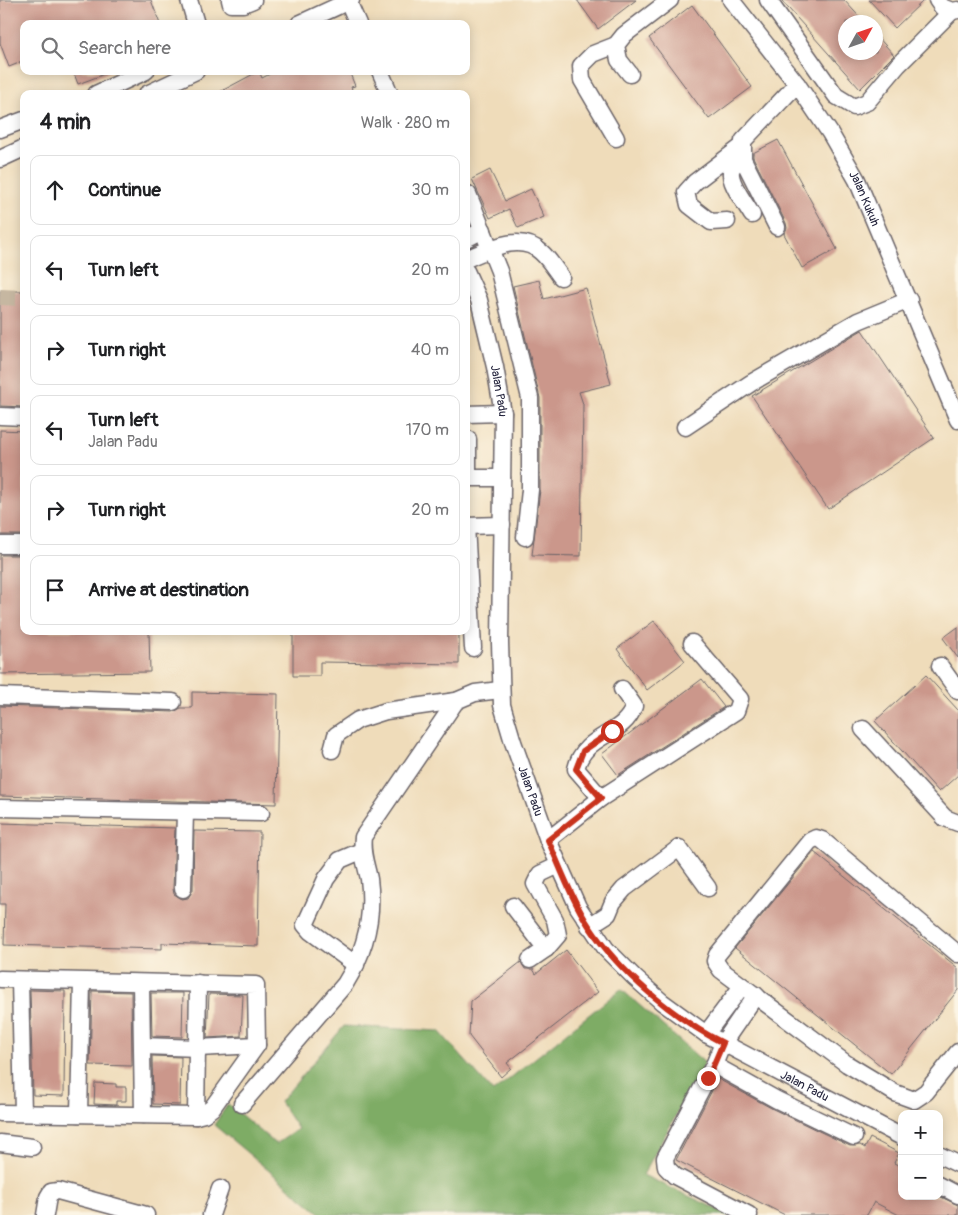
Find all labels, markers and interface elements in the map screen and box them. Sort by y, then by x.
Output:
north arrow [838,15,883,60]
search box [20,20,470,75]
icon: search [38,34,66,62]
text: Search here [78,36,171,60]
text: 4 min [40,109,91,136]
text: Walk · 280 m [361,113,450,133]
street label: Jalan Kukuh [845,168,883,229]
icon: ahead [41,176,69,204]
text: Continue [88,178,161,202]
text: 30 m [411,180,449,200]
icon: left [41,256,69,284]
text: Turn left [88,258,158,282]
text: 20 m [411,260,449,280]
icon: right [41,336,69,364]
text: Turn right [88,338,166,362]
text: 40 m [411,340,449,360]
street label: Jalan Padu [487,364,510,417]
text: Turn left [88,408,158,432]
icon: left [41,416,69,444]
text: 170 m [406,420,449,440]
text: Jalan Padu [88,432,158,452]
icon: right [41,496,69,524]
text: Turn right [88,498,166,522]
text: 20 m [411,500,449,520]
icon: arrive [41,576,69,604]
text: Arrive at destination [88,578,249,602]
route start [601,720,624,743]
street label: Jalan Padu [514,764,546,818]
route end [697,1067,720,1090]
street label: Jalan Padu [778,1067,831,1105]
map controls [898,1110,943,1200]
button: + [898,1110,943,1155]
button: − [898,1155,943,1200]

